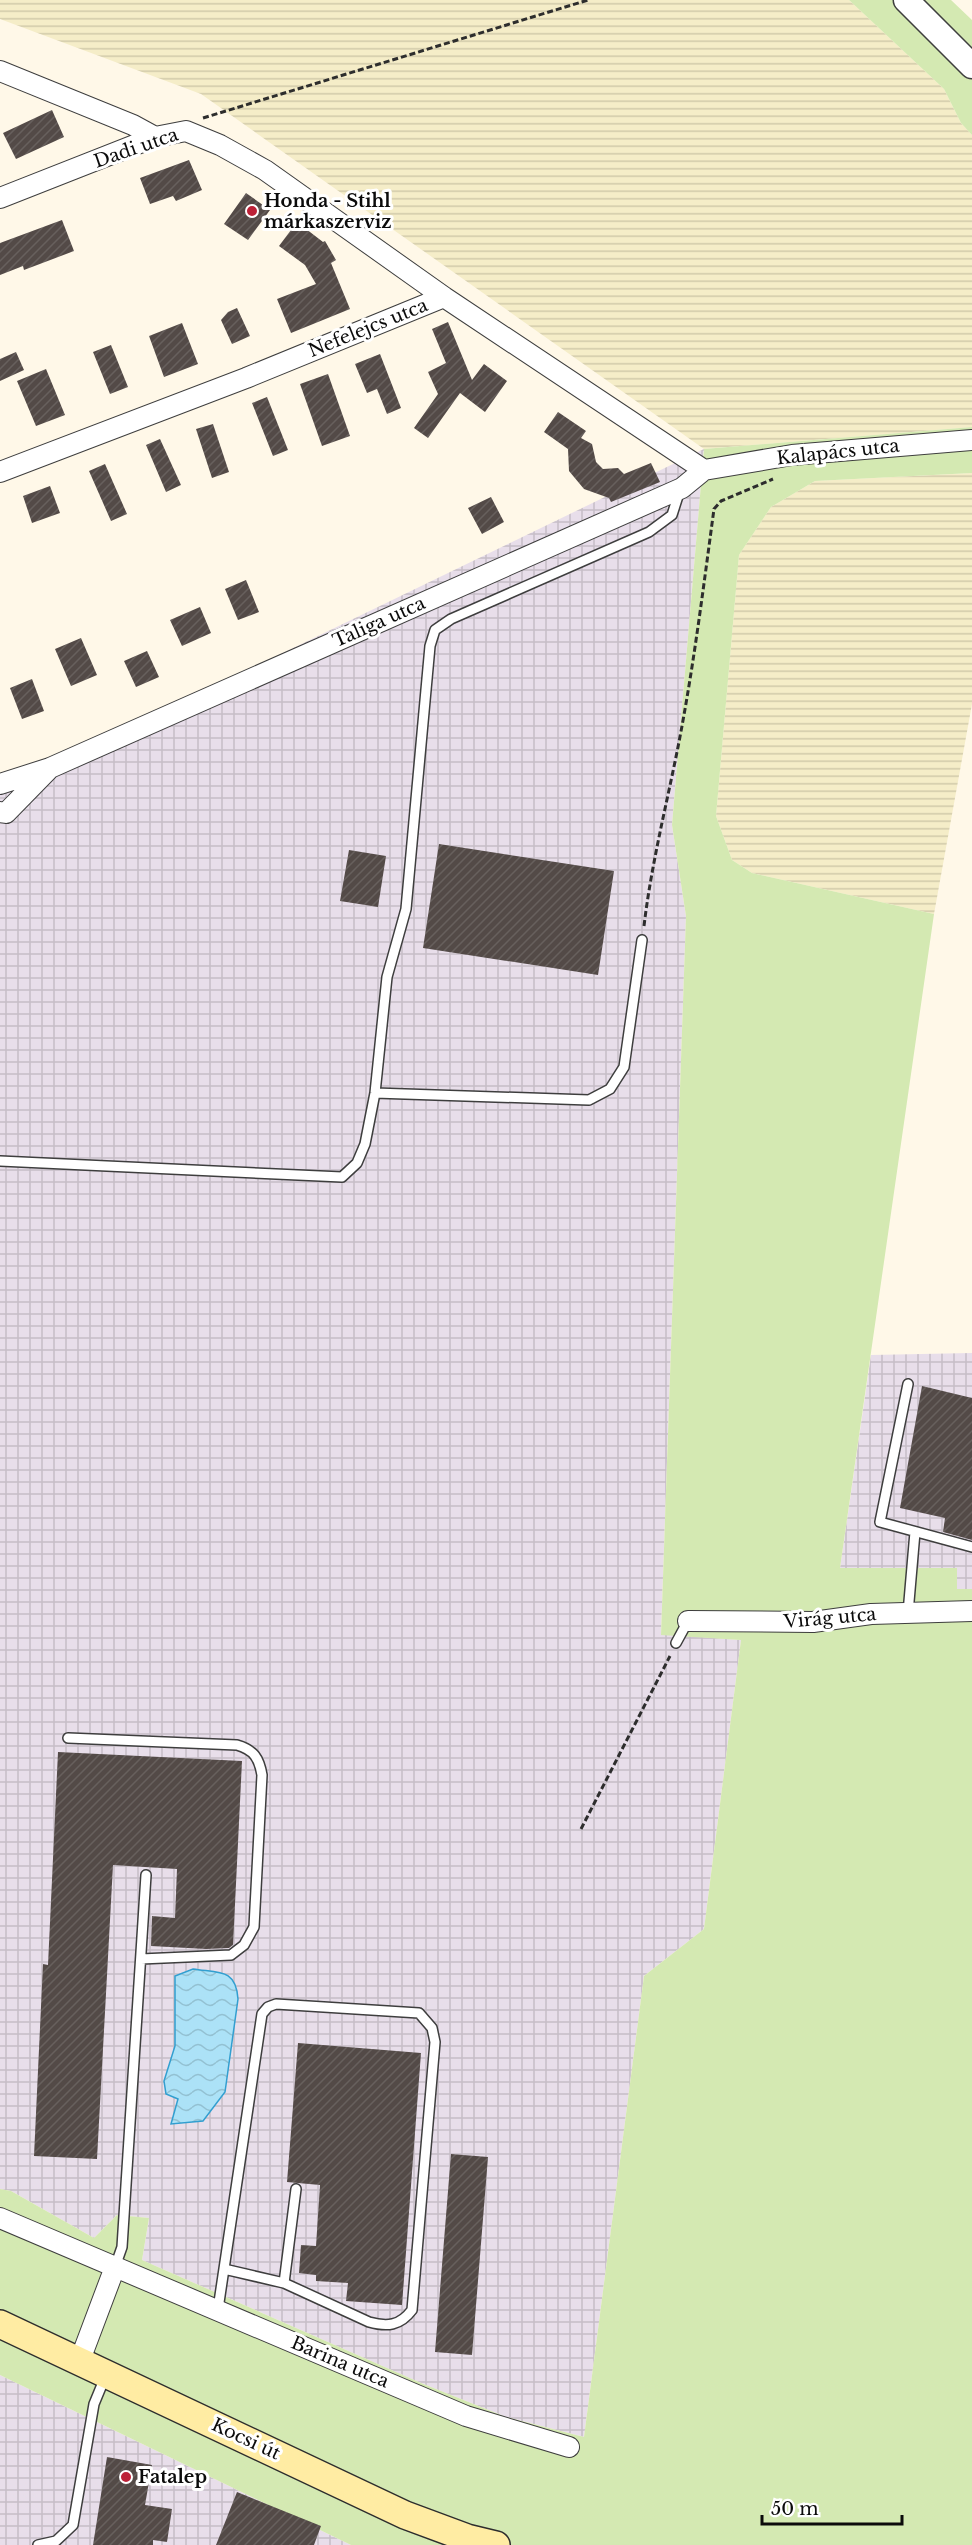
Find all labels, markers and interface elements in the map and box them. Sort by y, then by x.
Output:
street label: Dadi utca [91,123,181,173]
place label: Honda - Stihl márkaszerviz [264,190,392,233]
marker: Honda - Stihl márkaszerviz [245,204,259,218]
street label: Nefelejcs utca [305,294,431,362]
street label: Kalapács utca [775,435,901,469]
street label: Taliga utca [329,592,429,652]
street label: Virág utca [782,1603,877,1633]
street label: Barina utca [288,2331,392,2393]
street label: Kocsi út [208,2414,284,2465]
place label: Fatalep [138,2466,207,2488]
marker: Fatalep [119,2470,133,2484]
scale bar [762,2488,902,2526]
text: 50 m [771,2498,819,2520]

